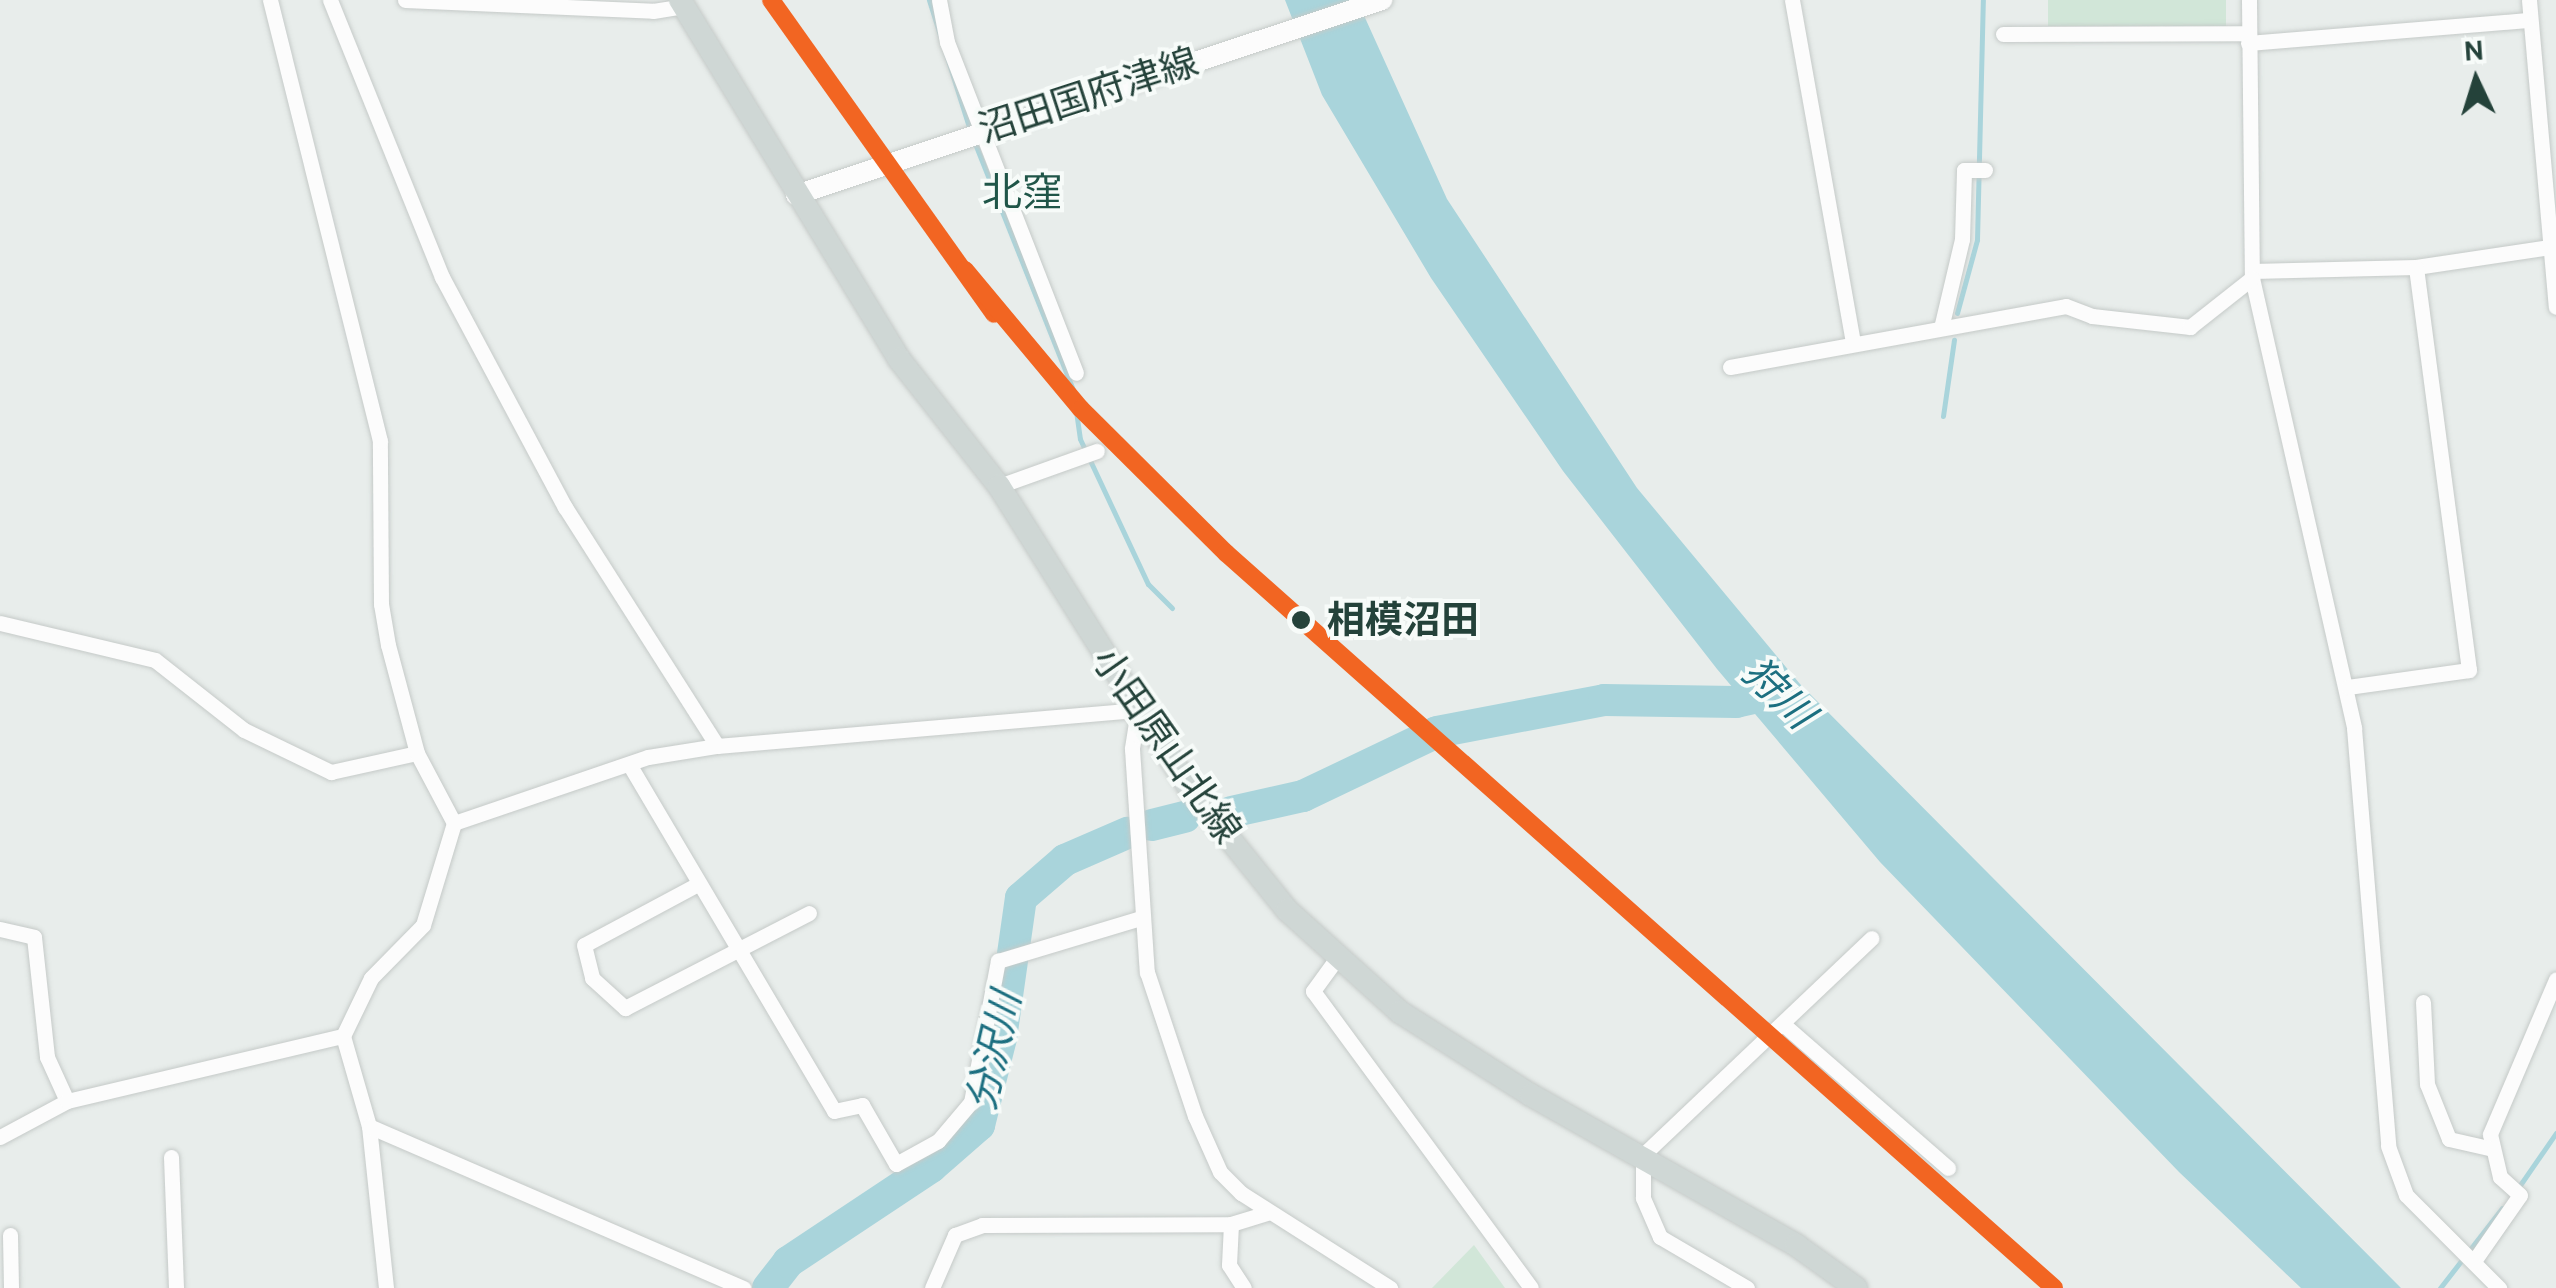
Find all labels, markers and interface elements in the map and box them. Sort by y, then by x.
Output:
north arrow [2426,30,2526,130]
text: N [2463,32,2485,68]
street label: 沼田国府津線 [973,38,1203,152]
district label: 北窪 [982,168,1062,216]
place label: 相模沼田 [1327,597,1479,643]
marker: 相模沼田 [1284,603,1318,637]
street label: 小田原山北線 [1083,639,1251,851]
water label: 狩川 [1734,648,1824,738]
water label: 分沢川 [956,987,1030,1115]

